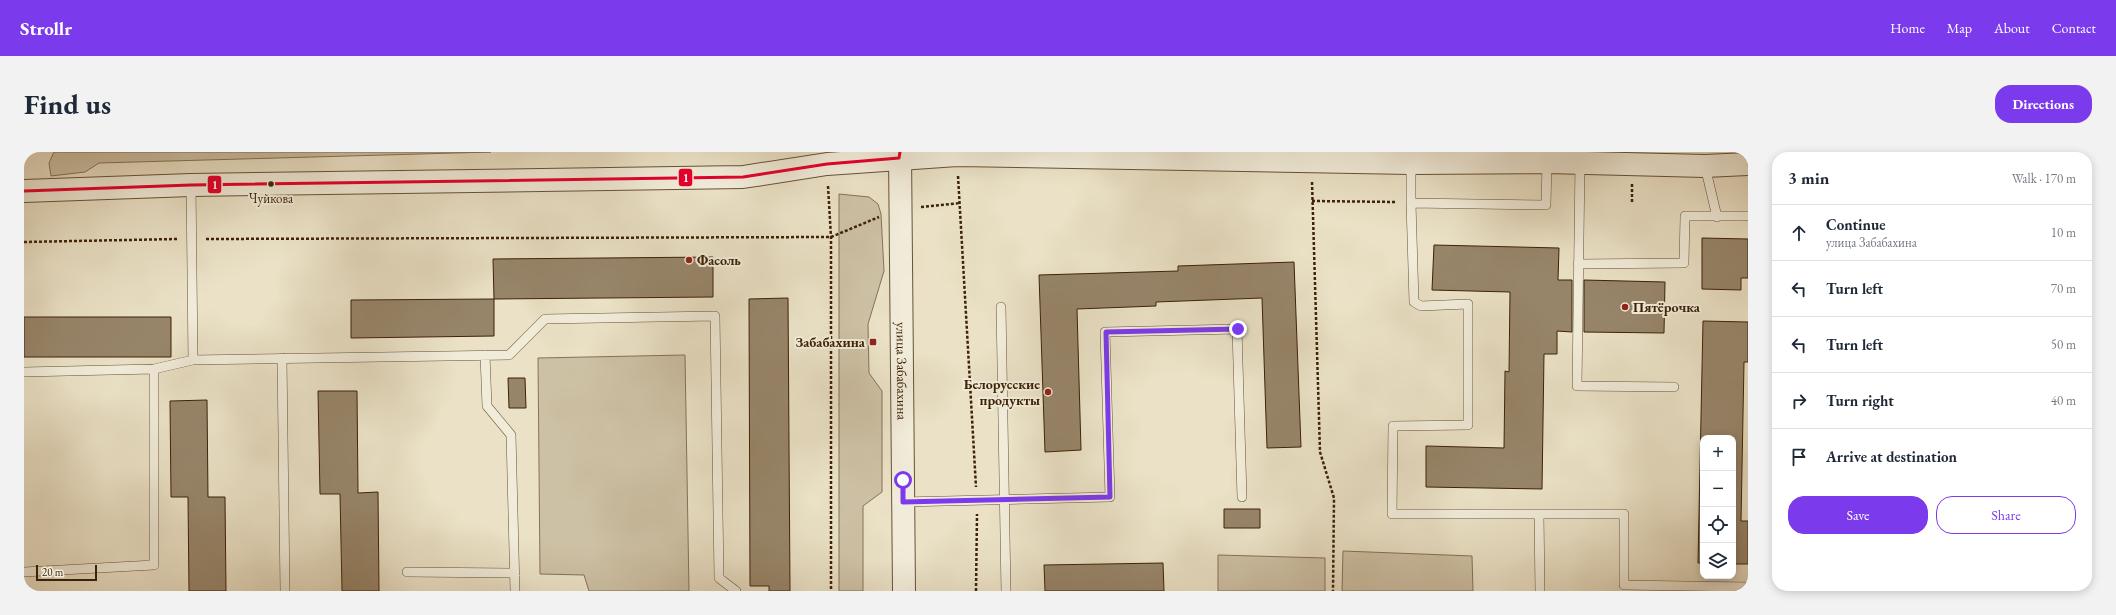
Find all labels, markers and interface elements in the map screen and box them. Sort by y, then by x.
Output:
text: Strollr [20,16,72,41]
text: Home [1890,19,1925,37]
text: Map [1947,19,1972,37]
text: About [1994,19,2030,37]
text: Contact [2052,19,2096,37]
button: Directions [1995,85,2092,123]
text: Find us [24,86,111,122]
text: 3 min [1788,167,1829,189]
line badge: 1 [678,168,693,187]
text: Walk · 170 m [2012,170,2076,187]
text: 1 [683,171,689,185]
line badge: 1 [207,175,222,194]
text: 1 [212,178,218,192]
marker: Чуйкова [266,179,276,189]
place label: Чуйкова [249,190,294,207]
text: Continue [1826,215,1886,234]
icon: ahead [1788,222,1810,244]
text: 10 m [2051,224,2076,241]
text: улица Забабахина [1826,234,1917,251]
place label: Фасоль [697,251,741,269]
marker: Фасоль [684,255,694,265]
icon: left [1788,278,1810,300]
text: Turn left [1826,279,1883,298]
text: 70 m [2051,280,2076,297]
place label: Пятёрочка [1633,298,1701,316]
marker: Пятёрочка [1620,302,1630,312]
route end [1229,320,1247,338]
street label: улица Забабахина [893,322,911,421]
place label: Забабахина [795,333,866,351]
icon: left [1788,334,1810,356]
text: Turn left [1826,335,1883,354]
text: 50 m [2051,336,2076,353]
marker: Забабахина [868,337,878,347]
place label: Белорусские продукты [964,375,1040,409]
marker: Белорусские продукты [1043,387,1053,397]
icon: right [1788,390,1810,412]
text: Turn right [1826,391,1894,410]
text: 40 m [2051,392,2076,409]
map controls [1700,435,1736,579]
button: + [1700,435,1736,471]
icon: arrive [1788,446,1810,468]
text: Arrive at destination [1826,447,1957,466]
route start [894,471,912,489]
button: − [1700,471,1736,507]
button: Save [1788,496,1928,534]
button: Share [1936,496,2076,534]
button: locate [1700,507,1736,543]
button: layers [1700,543,1736,579]
scale bar [36,563,97,582]
text: 20 m [42,565,63,579]

